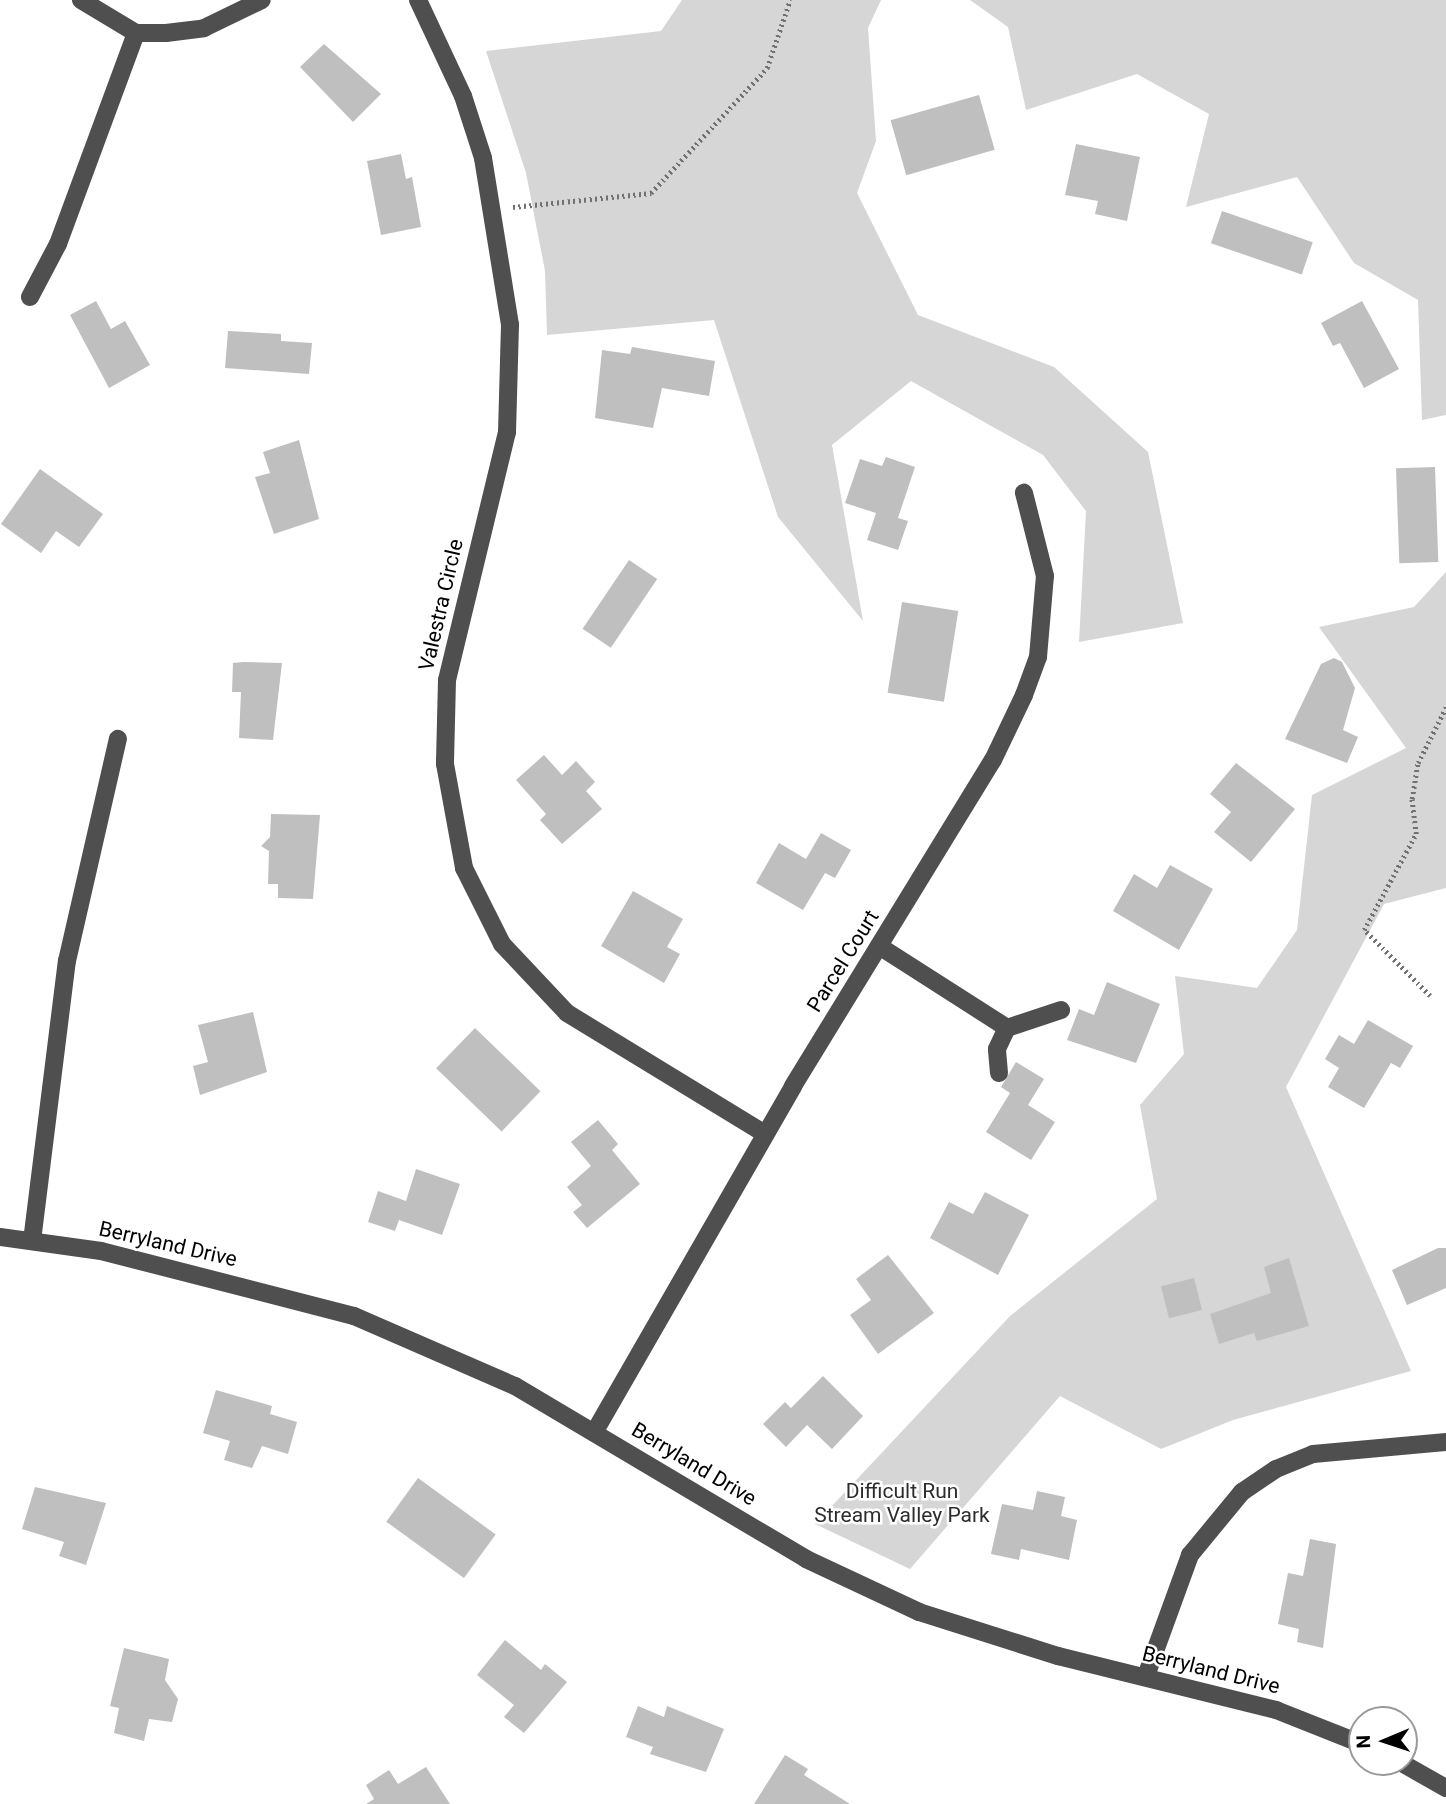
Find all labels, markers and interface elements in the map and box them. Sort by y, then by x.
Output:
street label: Valestra Circle [414,537,468,673]
street label: Parcel Court [802,905,884,1017]
street label: Berryland Drive [97,1216,239,1272]
street label: Berryland Drive [627,1417,761,1511]
park label: Difficult Run Stream Valley Park [814,1478,990,1528]
street label: Berryland Drive [1140,1641,1282,1699]
north arrow [1348,1706,1418,1776]
text: N [1352,1735,1375,1749]

